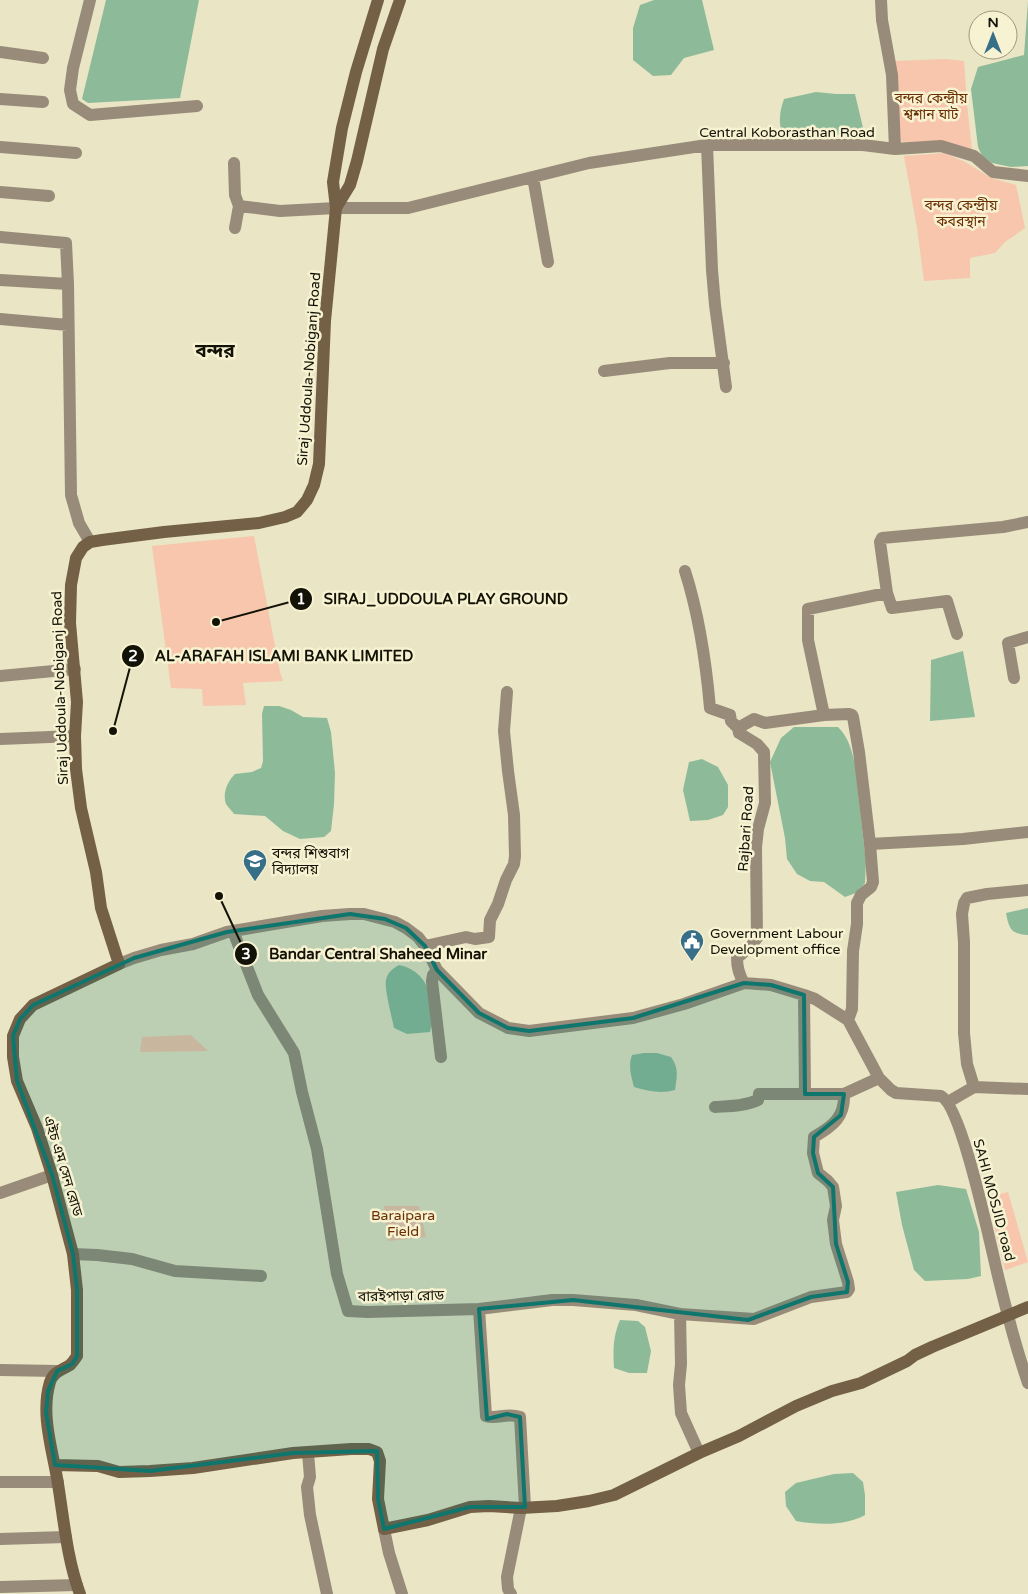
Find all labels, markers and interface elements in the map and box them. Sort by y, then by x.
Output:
north arrow [968,10,1018,60]
text: N [987,14,999,31]
park label: বন্দর কেন্দ্রীয় শ্বশান ঘাট [893,90,968,123]
street label: Central Koborasthan Road [699,124,875,141]
park label: বন্দর কেন্দ্রীয় কবরস্থান [923,197,998,230]
street label: Siraj Uddoula-Nobiganj Road [294,272,324,466]
district label: বন্দর [194,340,235,362]
callout: SIRAJ_UDDOULA PLAY GROUND [289,584,578,614]
text: 1 [296,590,306,608]
text: SIRAJ_UDDOULA PLAY GROUND [324,590,568,608]
street label: Siraj Uddoula-Nobiganj Road [48,591,72,785]
callout: AL-ARAFAH ISLAMI BANK LIMITED [120,641,424,671]
text: 2 [128,647,138,665]
text: AL-ARAFAH ISLAMI BANK LIMITED [155,647,413,665]
street label: Rajbari Road [735,786,757,872]
place label: বন্দর শিশুবাগ বিদ্যালয় [271,845,350,878]
school or university icon: বন্দর শিশুবাগ বিদ্যালয় [242,848,268,882]
place label: Government Labour Development office [710,925,844,958]
public building icon: Government Labour Development office [679,928,705,962]
callout: Bandar Central Shaheed Minar [234,939,497,969]
text: 3 [241,945,251,963]
text: Bandar Central Shaheed Minar [269,945,487,963]
street label: এইচ এম সেন রোড [40,1114,87,1219]
street label: SAHI MOSJID road [970,1137,1018,1263]
park label: Baraipara Field [371,1207,435,1240]
street label: বারইপাড়া রোড [357,1287,445,1305]

